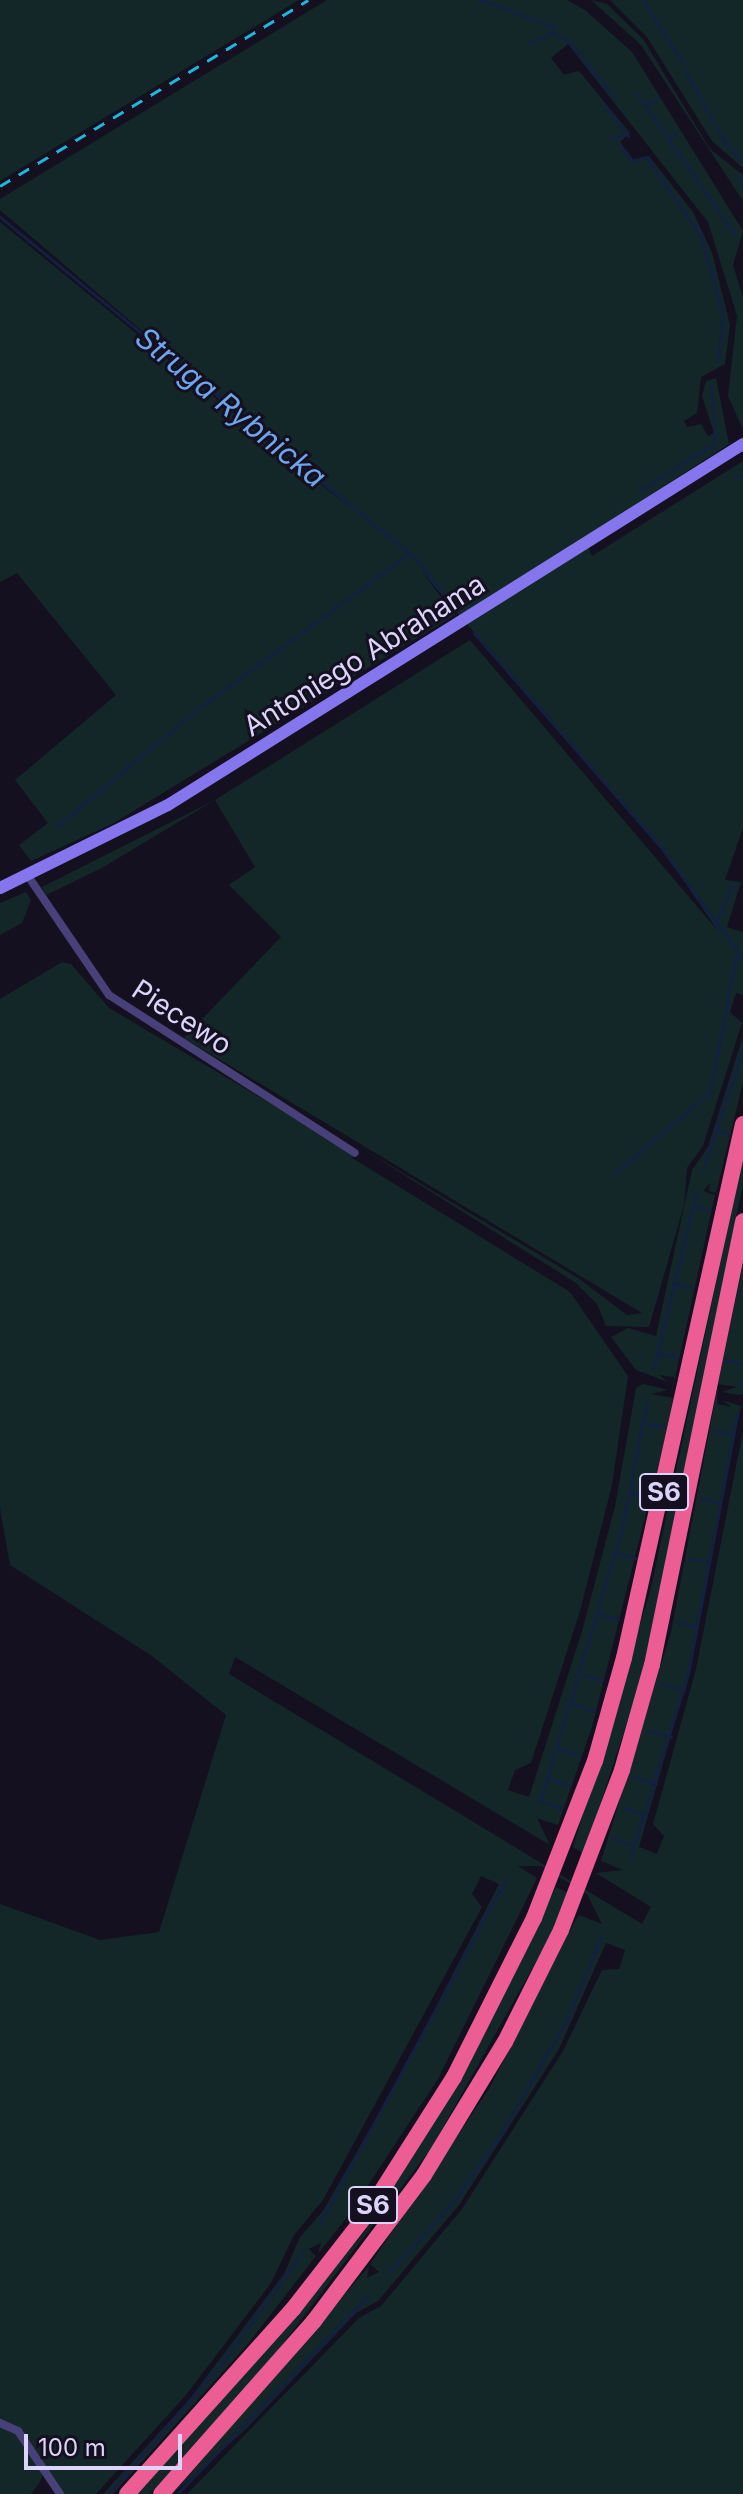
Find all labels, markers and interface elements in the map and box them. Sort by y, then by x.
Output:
water label: Struga Rybnicka [129,319,333,495]
street label: Antoniego Abrahama [237,567,491,743]
street label: Piecewo [126,972,238,1062]
road number: S6 [638,1470,690,1514]
road number: S6 [347,2183,399,2227]
scale bar [28,2418,186,2468]
text: 100 m [38,2433,106,2462]

